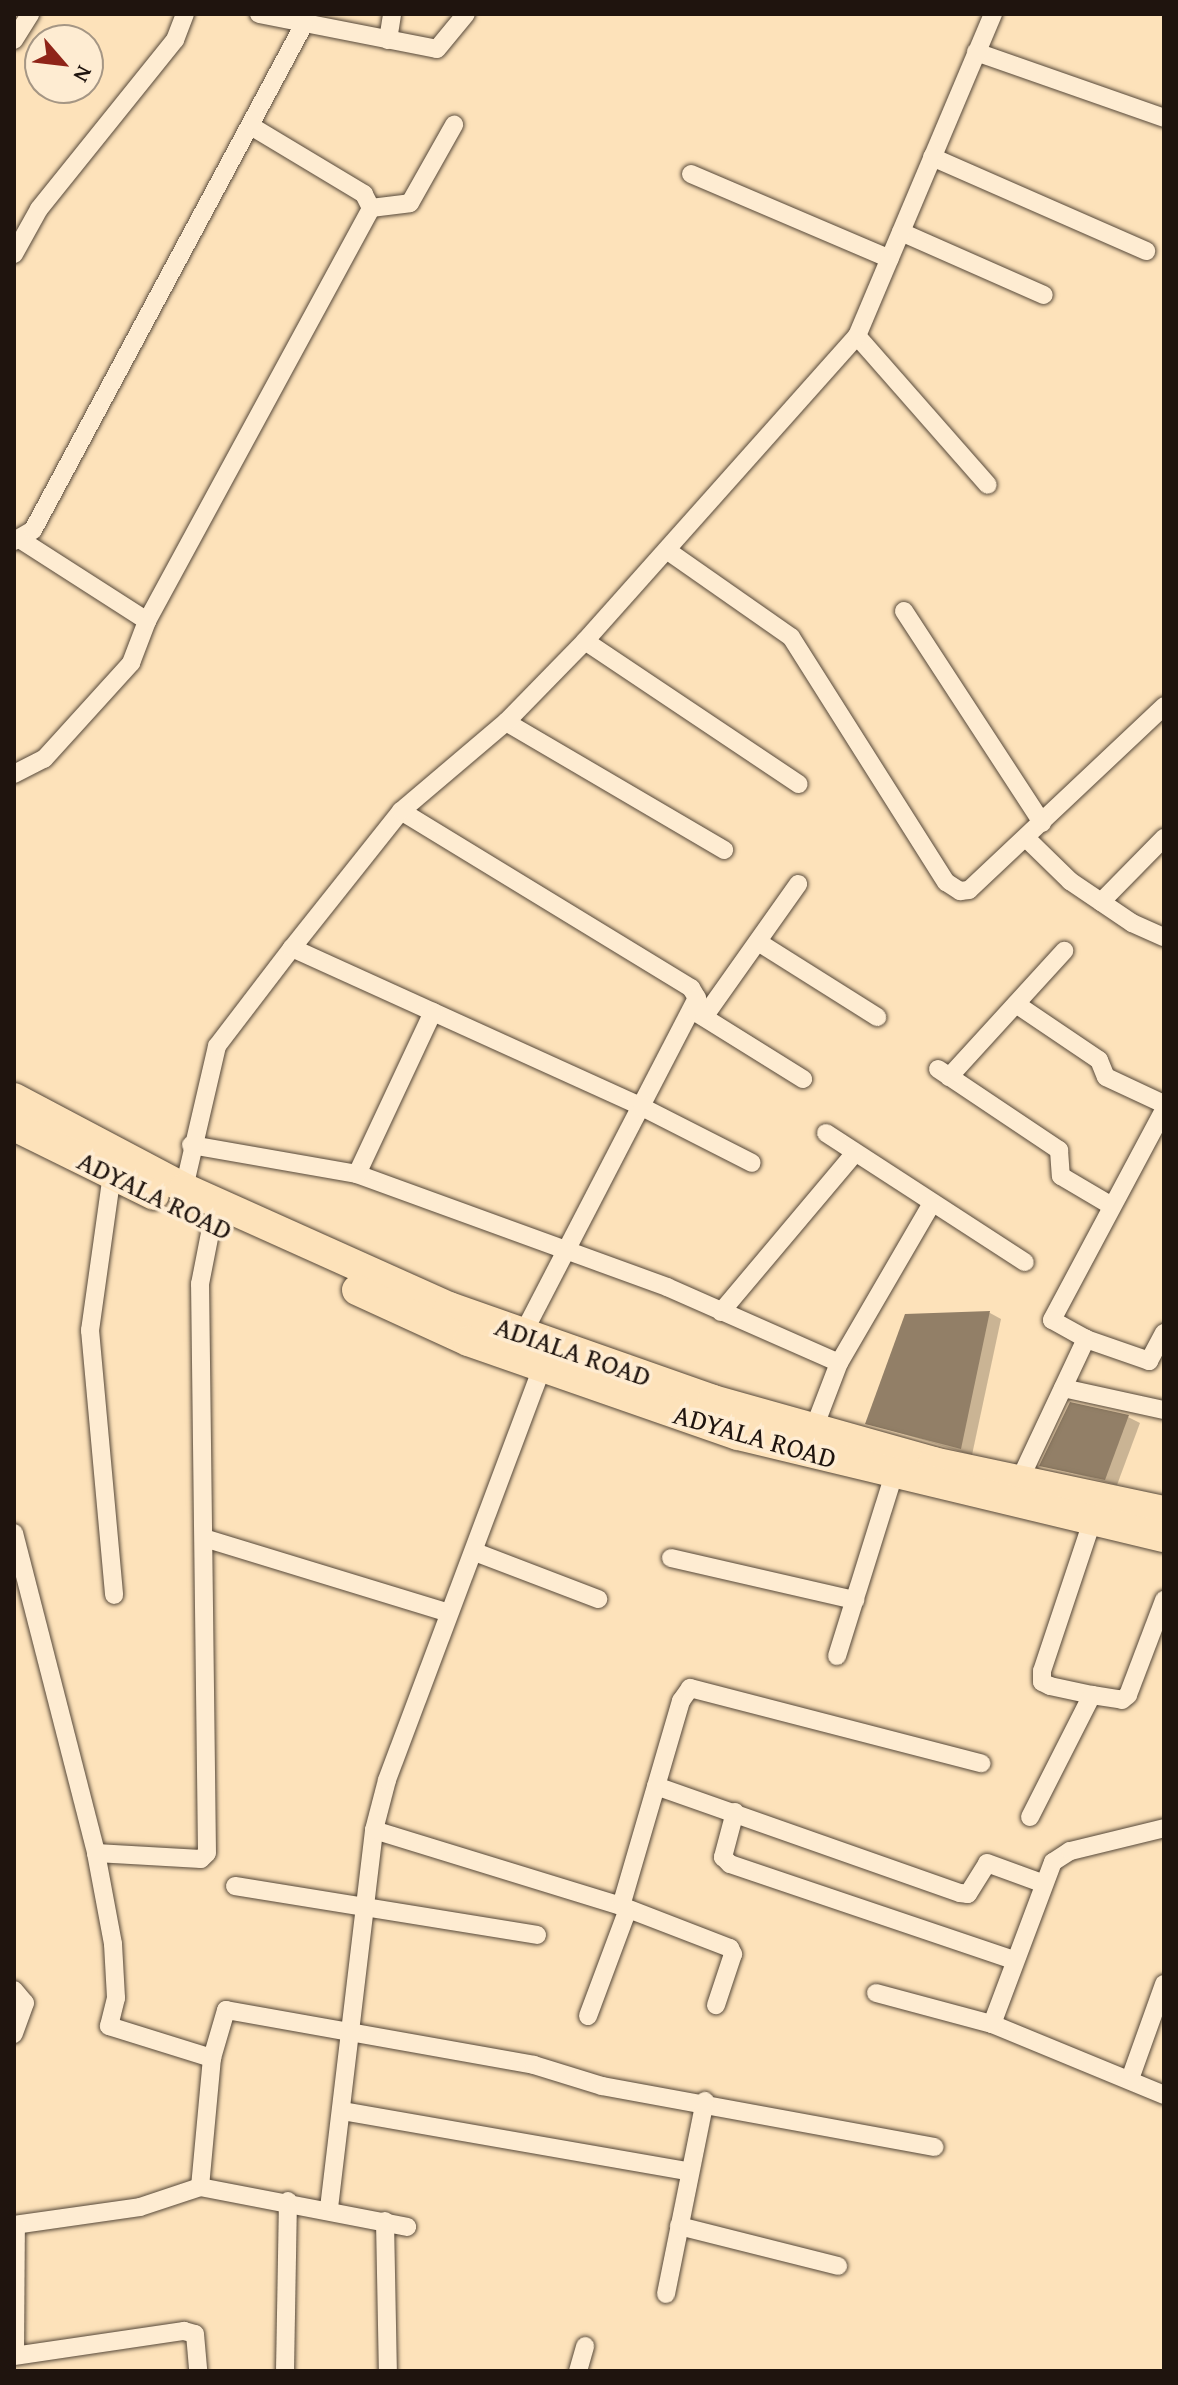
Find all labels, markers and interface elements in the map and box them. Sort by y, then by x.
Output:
north arrow [24,24,104,104]
text: N [66,60,101,88]
street label: ADYALA ROAD [72,1143,238,1247]
street label: ADIALA ROAD [491,1309,655,1393]
street label: ADYALA ROAD [670,1397,840,1475]

